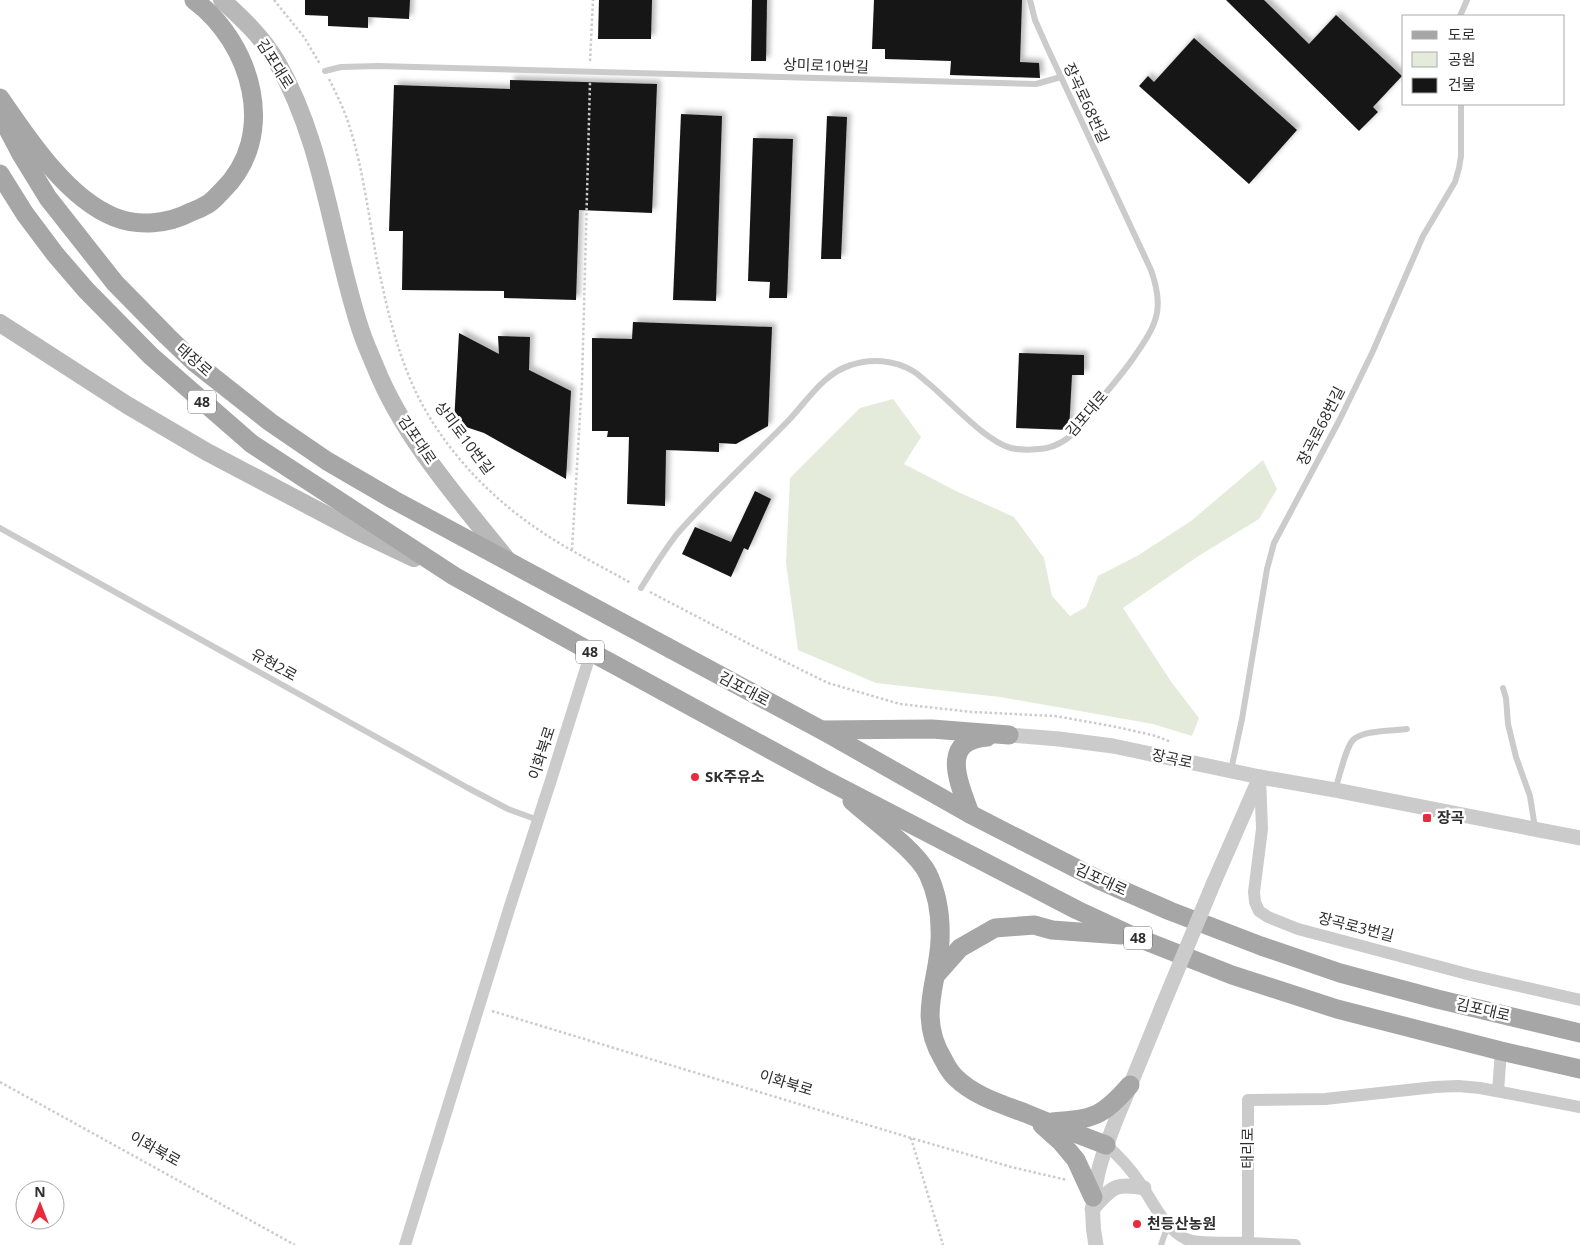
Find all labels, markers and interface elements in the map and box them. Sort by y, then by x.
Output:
legend [1402,15,1565,105]
text: 도로 [1448,24,1476,44]
street label: 김포대로 [253,35,299,92]
text: 공원 [1448,49,1476,69]
street label: 상미로10번길 [783,54,869,76]
street label: 장곡로68번길 [1060,59,1114,146]
text: 건물 [1448,74,1476,94]
street label: 태장로 [172,338,217,380]
street label: 장곡로68번길 [1292,383,1349,468]
street label: 김포대로 [1061,386,1112,441]
road number: 48 [188,391,216,414]
street label: 상미로10번길 [431,397,499,478]
street label: 김포대로 [394,411,442,468]
road number: 48 [576,640,604,664]
street label: 유현2로 [248,643,301,685]
street label: 김포대로 [715,666,774,710]
street label: 이화북로 [523,723,559,782]
street label: 장곡로 [1150,744,1195,772]
place label: SK주유소 [705,766,765,786]
marker: SK주유소 [689,771,701,783]
place label: 장곡 [1437,807,1465,827]
marker: 장곡 [1421,812,1433,824]
street label: 김포대로 [1072,858,1131,900]
street label: 장곡로3번길 [1316,907,1396,945]
road number: 48 [1124,926,1152,950]
street label: 김포대로 [1454,993,1512,1025]
street label: 이화북로 [757,1064,816,1100]
street label: 이화북로 [126,1126,184,1170]
street label: 태리로 [1237,1127,1257,1169]
north arrow [15,1180,65,1230]
text: N [34,1182,46,1201]
place label: 천등산농원 [1147,1213,1216,1233]
marker: 천등산농원 [1131,1218,1143,1230]

